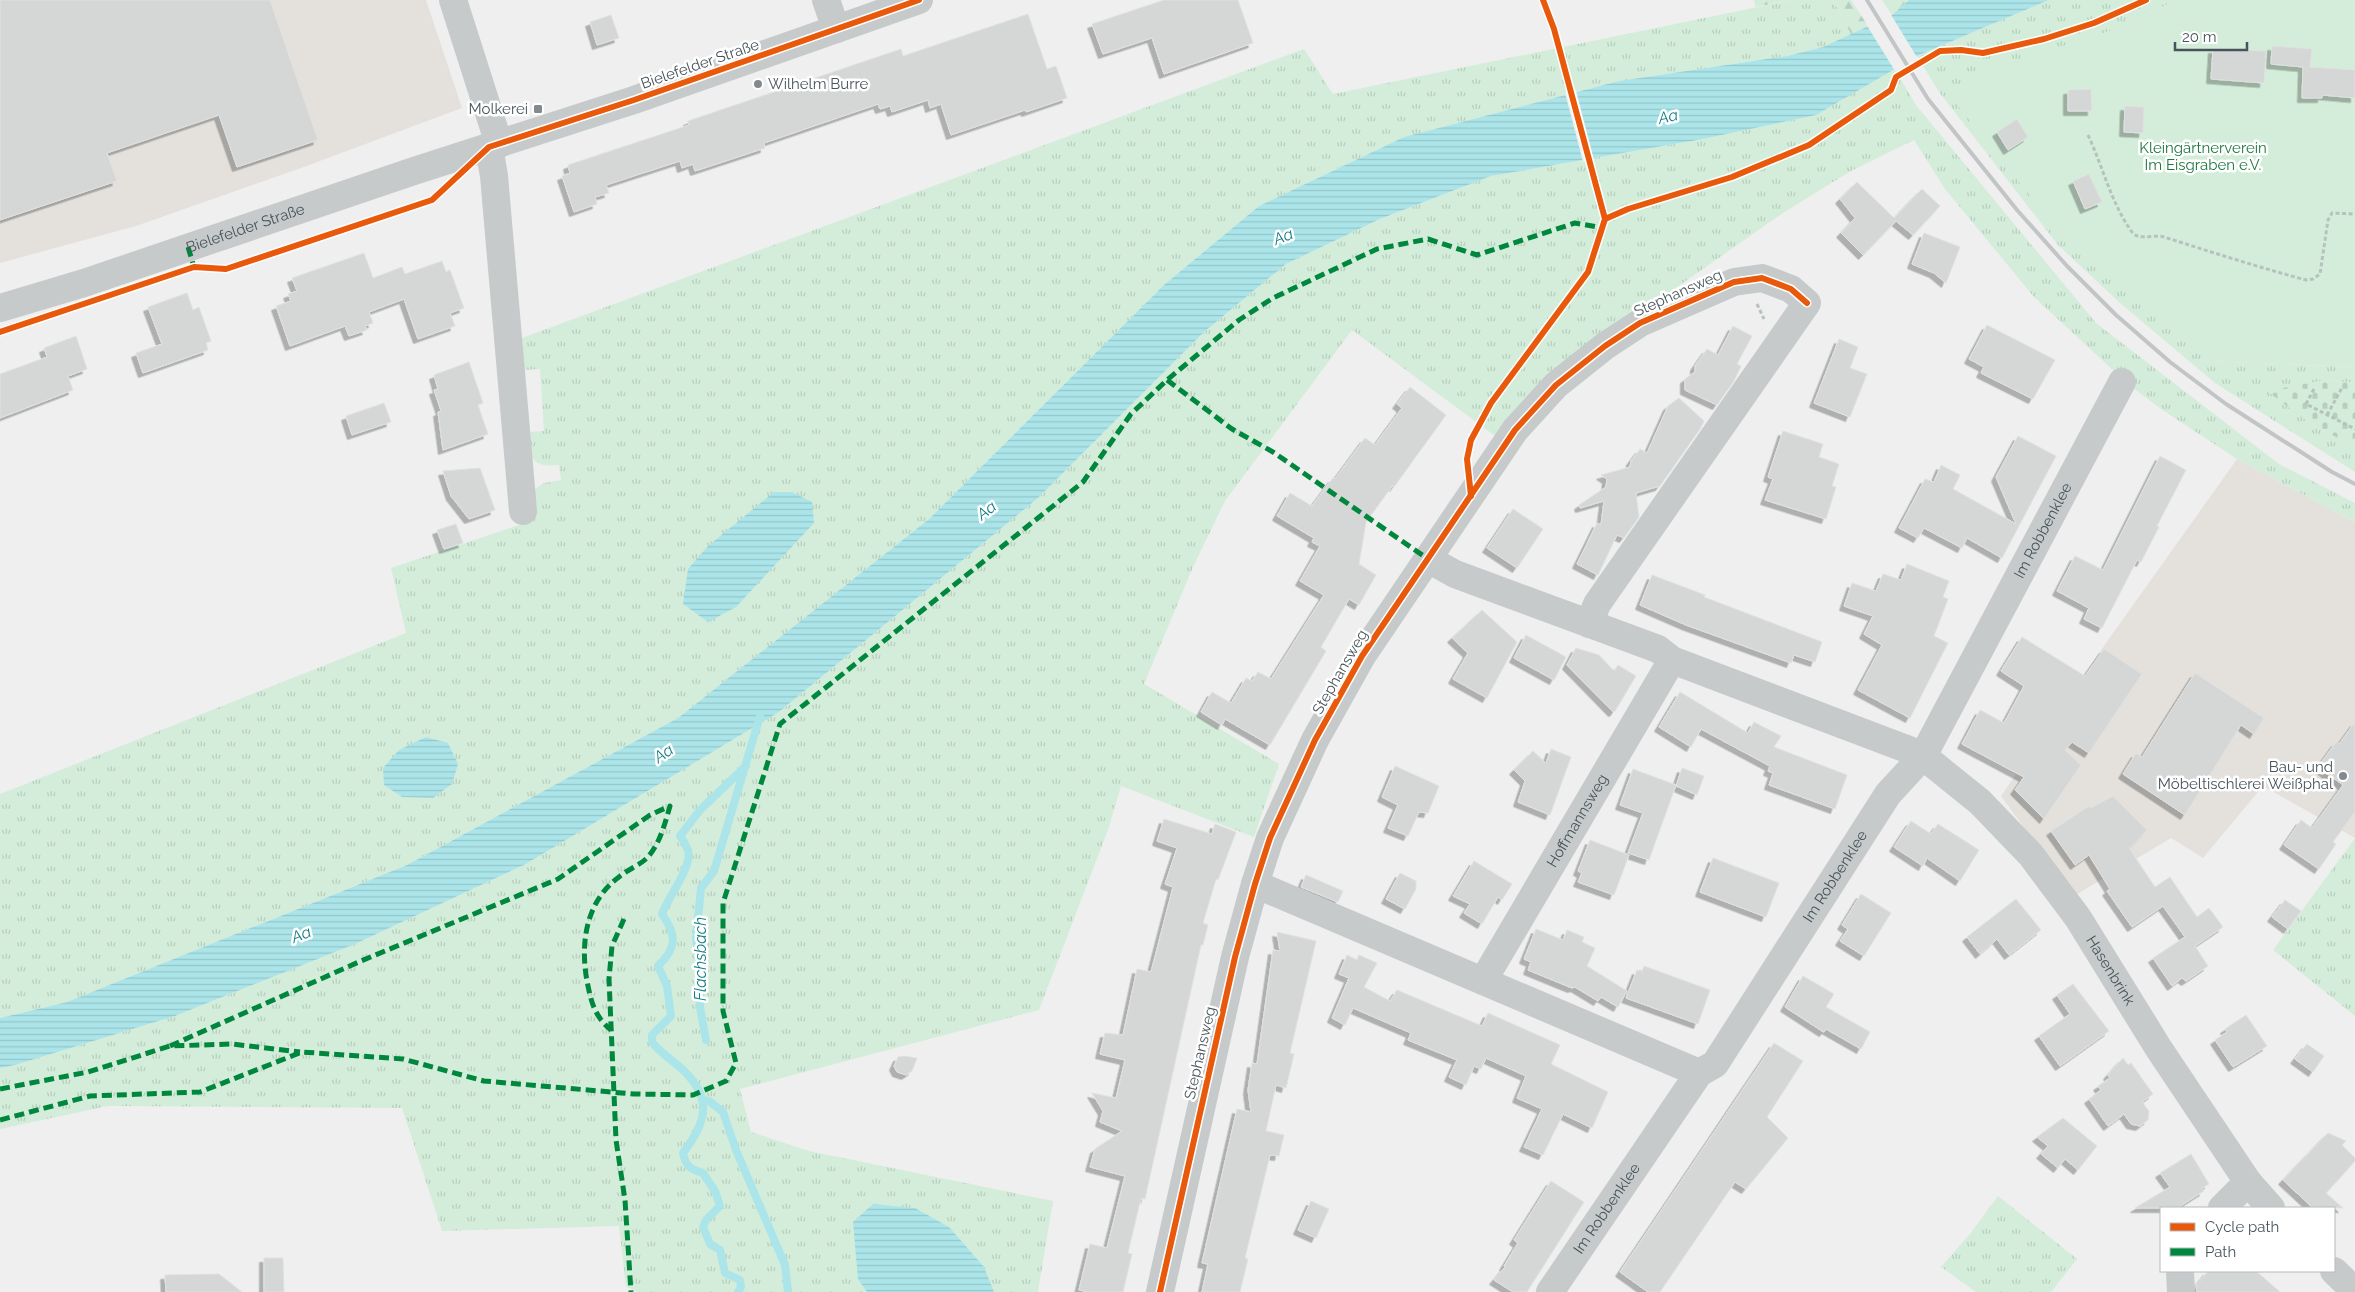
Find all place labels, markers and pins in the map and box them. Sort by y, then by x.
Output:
place label: Wilhelm Burre [768,75,868,93]
marker: Wilhelm Burre [752,78,764,90]
place label: Molkerei [469,100,528,118]
marker: Molkerei [532,103,544,115]
place label: Bau- und Möbeltischlerei Weißphal [2158,758,2334,793]
marker: Bau- und Möbeltischlerei Weißphal [2337,770,2349,782]

